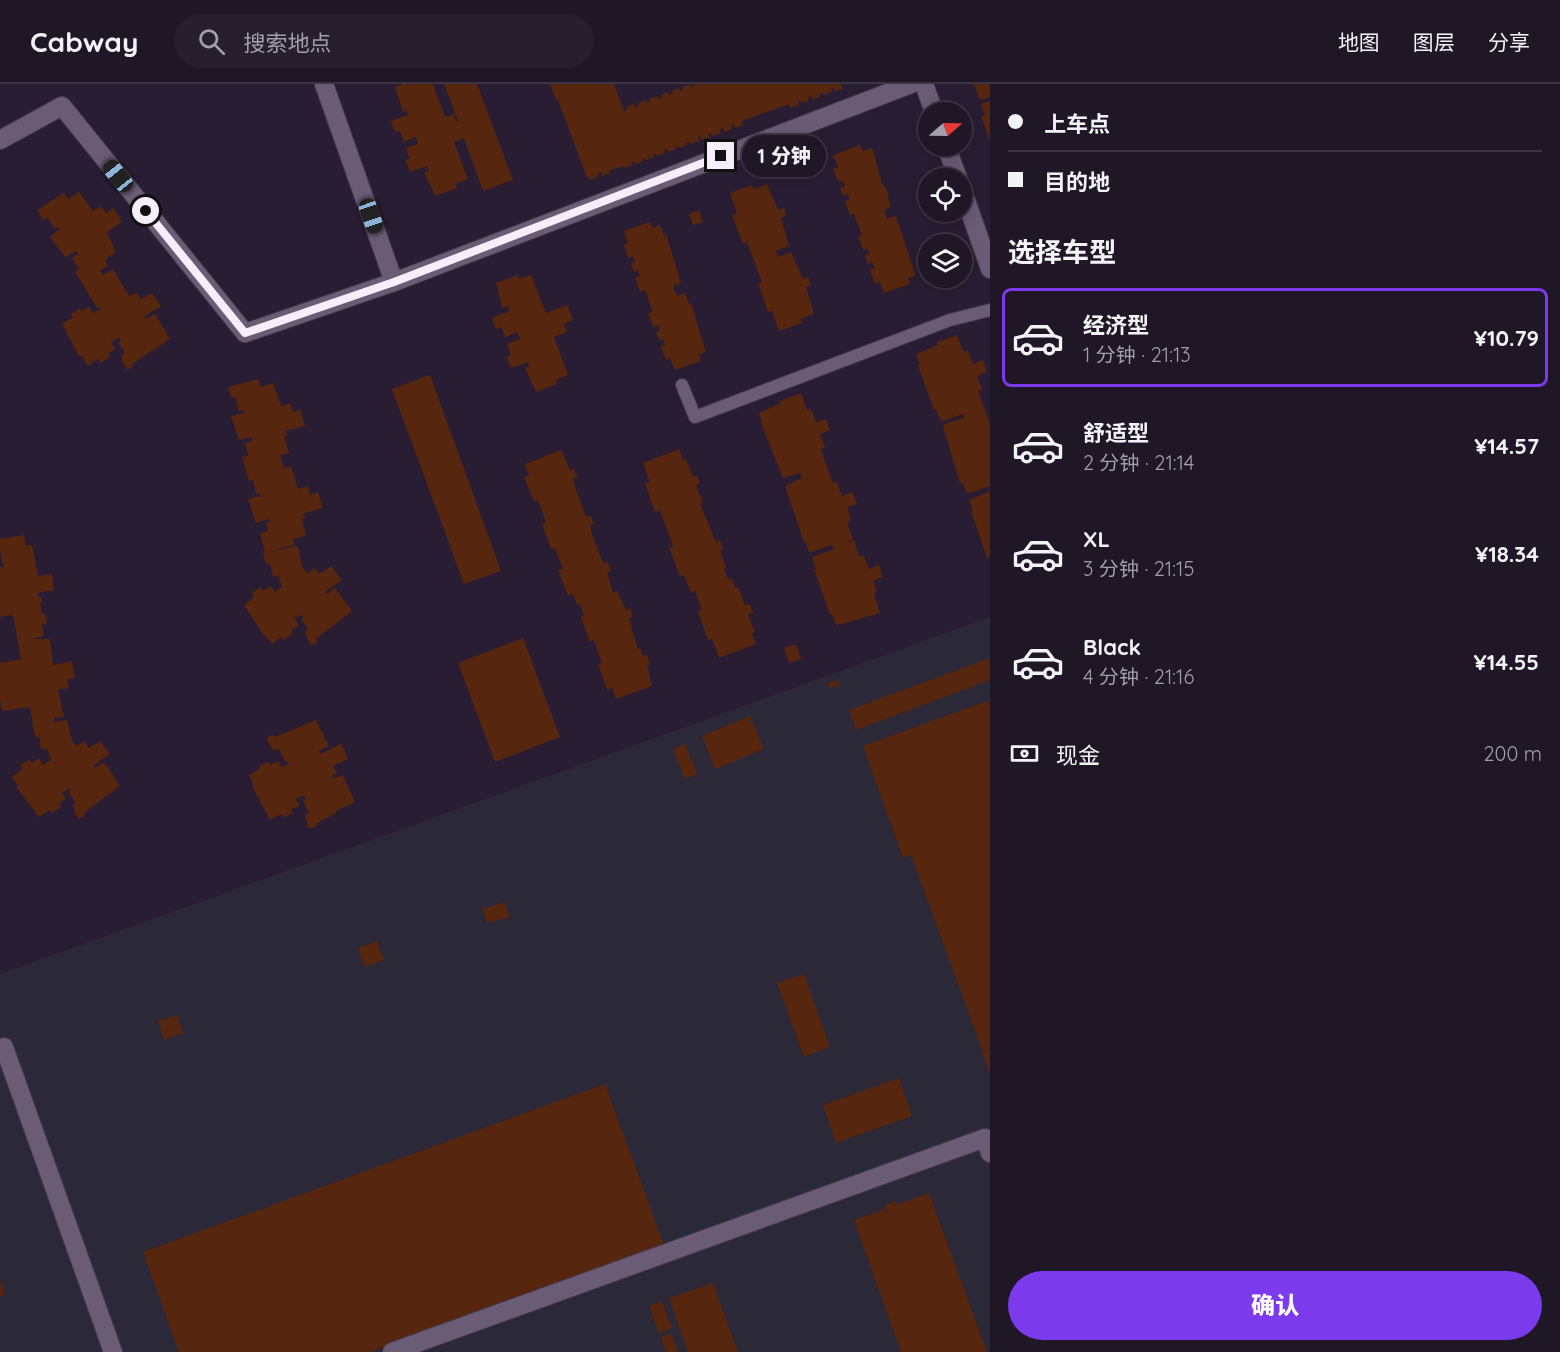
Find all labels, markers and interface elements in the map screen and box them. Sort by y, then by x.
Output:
search box [174,14,594,68]
text: Cabway [30,24,138,59]
icon: search [195,25,228,58]
text: 搜索地点 [243,29,331,57]
text: 地图 [1338,29,1380,55]
text: 图层 [1413,29,1455,55]
text: 分享 [1488,29,1530,55]
north arrow [918,102,972,156]
map controls [918,102,972,288]
text: 上车点 [1044,110,1110,138]
callout: 1 分钟 [742,135,826,177]
route end [707,142,734,169]
text: 1 分钟 [757,143,811,168]
car [100,156,136,196]
button: locate [918,168,972,222]
text: 目的地 [1044,168,1110,196]
car [357,196,385,236]
route start [132,197,159,224]
button: layers [918,234,972,288]
text: 选择车型 [1008,235,1116,269]
icon: car [1011,311,1065,365]
text: 经济型 [1083,311,1149,339]
text: ¥10.79 [1474,324,1539,352]
text: 1 分钟 · 21:13 [1083,342,1191,367]
icon: car [1011,419,1065,473]
text: 舒适型 [1083,419,1149,447]
text: ¥14.57 [1474,432,1539,460]
text: 2 分钟 · 21:14 [1083,450,1194,475]
text: XL [1083,525,1110,553]
icon: car [1011,527,1065,581]
text: ¥18.34 [1475,540,1539,568]
text: 3 分钟 · 21:15 [1083,556,1194,581]
text: Black [1083,633,1141,661]
icon: car [1011,635,1065,689]
text: ¥14.55 [1474,648,1539,676]
text: 4 分钟 · 21:16 [1083,664,1194,689]
icon: cash [1008,737,1041,770]
text: 现金 [1056,741,1100,769]
text: 200 m [1483,741,1542,766]
button: 确认 [1008,1271,1542,1340]

